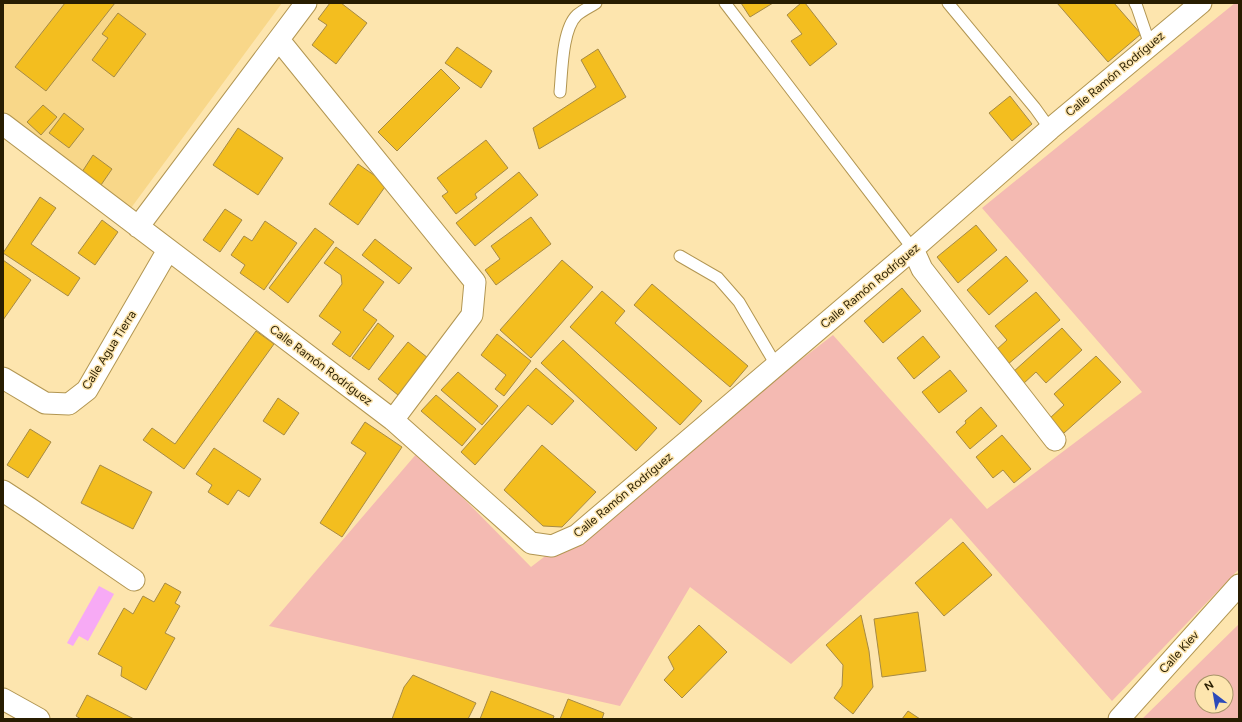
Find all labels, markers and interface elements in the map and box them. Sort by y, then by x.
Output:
street label: Calle Ramón Rodríguez [1063,29,1167,119]
street label: Calle Ramón Rodríguez [818,241,922,331]
street label: Calle Agua Tierra [79,308,139,392]
street label: Calle Ramón Rodríguez [267,322,375,408]
street label: Calle Ramón Rodríguez [571,450,675,540]
street label: Calle Kiev [1156,627,1202,676]
north arrow [1194,674,1234,714]
text: N [1202,678,1216,694]

